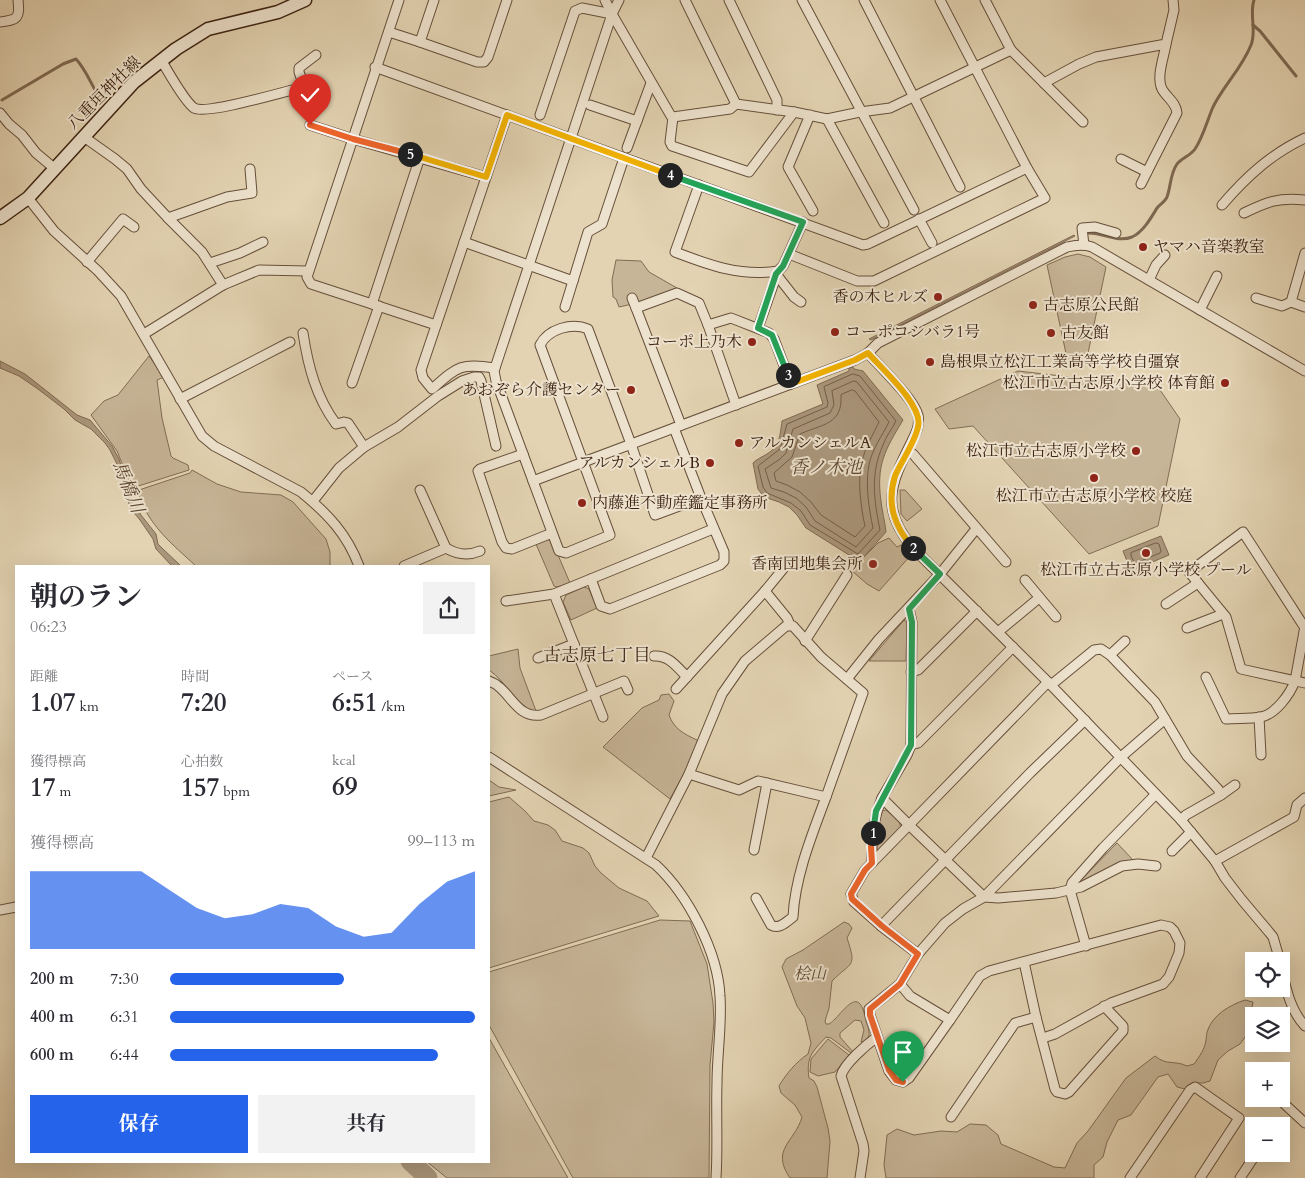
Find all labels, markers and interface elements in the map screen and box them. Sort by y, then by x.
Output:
street label: 八重垣神社線 [62,51,146,135]
pin [289,74,331,125]
icon: check [296,81,324,109]
pin: 5 [398,142,422,166]
text: 5 [407,145,414,164]
pin: 4 [658,162,682,188]
text: 4 [667,166,674,185]
place label: ヤマハ音楽教室 [1153,236,1265,258]
marker: ヤマハ音楽教室 [1137,241,1149,253]
place label: 香の木ヒルズ [832,286,928,308]
marker: 香の木ヒルズ [932,291,944,303]
place label: 古志原公民館 [1043,294,1139,316]
marker: 古志原公民館 [1027,299,1039,311]
place label: コーポコシバラ1号 [845,321,980,343]
place label: 古友館 [1061,322,1109,344]
marker: コーポコシバラ1号 [829,326,841,338]
marker: 古友館 [1045,327,1057,339]
place label: コーポ上乃木 [646,331,742,353]
marker: コーポ上乃木 [746,336,758,348]
place label: 島根県立松江工業高等学校自彊寮 [940,351,1180,373]
marker: 島根県立松江工業高等学校自彊寮 [924,356,936,368]
pin: 3 [776,362,800,388]
text: 3 [785,366,792,385]
place label: 松江市立古志原小学校 体育館 [1003,372,1215,394]
marker: 松江市立古志原小学校 体育館 [1219,377,1231,389]
place label: あおぞら介護センター [462,379,621,401]
marker: あおぞら介護センター [625,384,637,396]
place label: アルカンシェルA [749,432,872,454]
marker: アルカンシェルA [733,437,745,449]
place label: 松江市立古志原小学校 [966,440,1126,462]
marker: 松江市立古志原小学校 [1130,445,1142,457]
place label: アルカンシェルB [578,452,700,474]
water label: 香ノ木池 [790,455,864,480]
water label: 馬橋川 [106,457,150,519]
marker: アルカンシェルB [704,457,716,469]
marker: 松江市立古志原小学校 校庭 [1088,472,1100,484]
place label: 松江市立古志原小学校 校庭 [996,485,1192,507]
place label: 内藤進不動産鑑定事務所 [592,492,768,514]
marker: 内藤進不動産鑑定事務所 [576,497,588,509]
pin: 2 [900,536,926,560]
text: 2 [910,539,917,558]
marker: 松江市立古志原小学校 プール [1140,547,1152,559]
place label: 香南団地集会所 [751,553,863,575]
marker: 香南団地集会所 [867,558,879,570]
place label: 松江市立古志原小学校 プール [1040,559,1252,581]
text: 朝のラン [30,578,142,616]
button: share [423,582,475,634]
text: 06:23 [30,616,67,638]
district label: 古志原七丁目 [543,643,651,668]
text: 距離 [30,667,58,686]
text: 時間 [181,667,209,686]
text: ペース [332,667,373,686]
text: 1.07 [30,686,76,720]
text: 7:20 [181,686,227,720]
text: 6:51 [332,686,378,720]
text: km [76,697,99,716]
text: /km [378,697,405,716]
text: kcal [332,751,356,770]
text: 獲得標高 [30,752,86,771]
text: 心拍数 [181,752,223,771]
text: 69 [332,770,358,804]
text: 17 [30,771,56,805]
text: 157 [181,771,219,805]
text: m [56,782,71,801]
text: bpm [219,782,250,801]
pin: 1 [860,820,886,846]
text: 1 [870,824,877,843]
text: 99–113 m [407,830,475,852]
text: 獲得標高 [30,832,94,854]
map controls [1245,952,1290,1162]
button: locate [1245,952,1290,997]
park label: 桧山 [794,963,828,985]
text: 200 m [30,968,74,990]
text: 7:30 [110,968,139,990]
text: 400 m [30,1006,74,1028]
text: 6:31 [110,1006,139,1028]
button: layers [1245,1007,1290,1052]
pin [882,1031,924,1082]
icon: arrive [889,1038,917,1066]
text: 600 m [30,1044,74,1066]
text: 6:44 [110,1044,139,1066]
button: + [1245,1062,1290,1107]
button: 保存 [30,1095,248,1153]
button: 共有 [258,1095,475,1153]
button: − [1245,1117,1290,1162]

